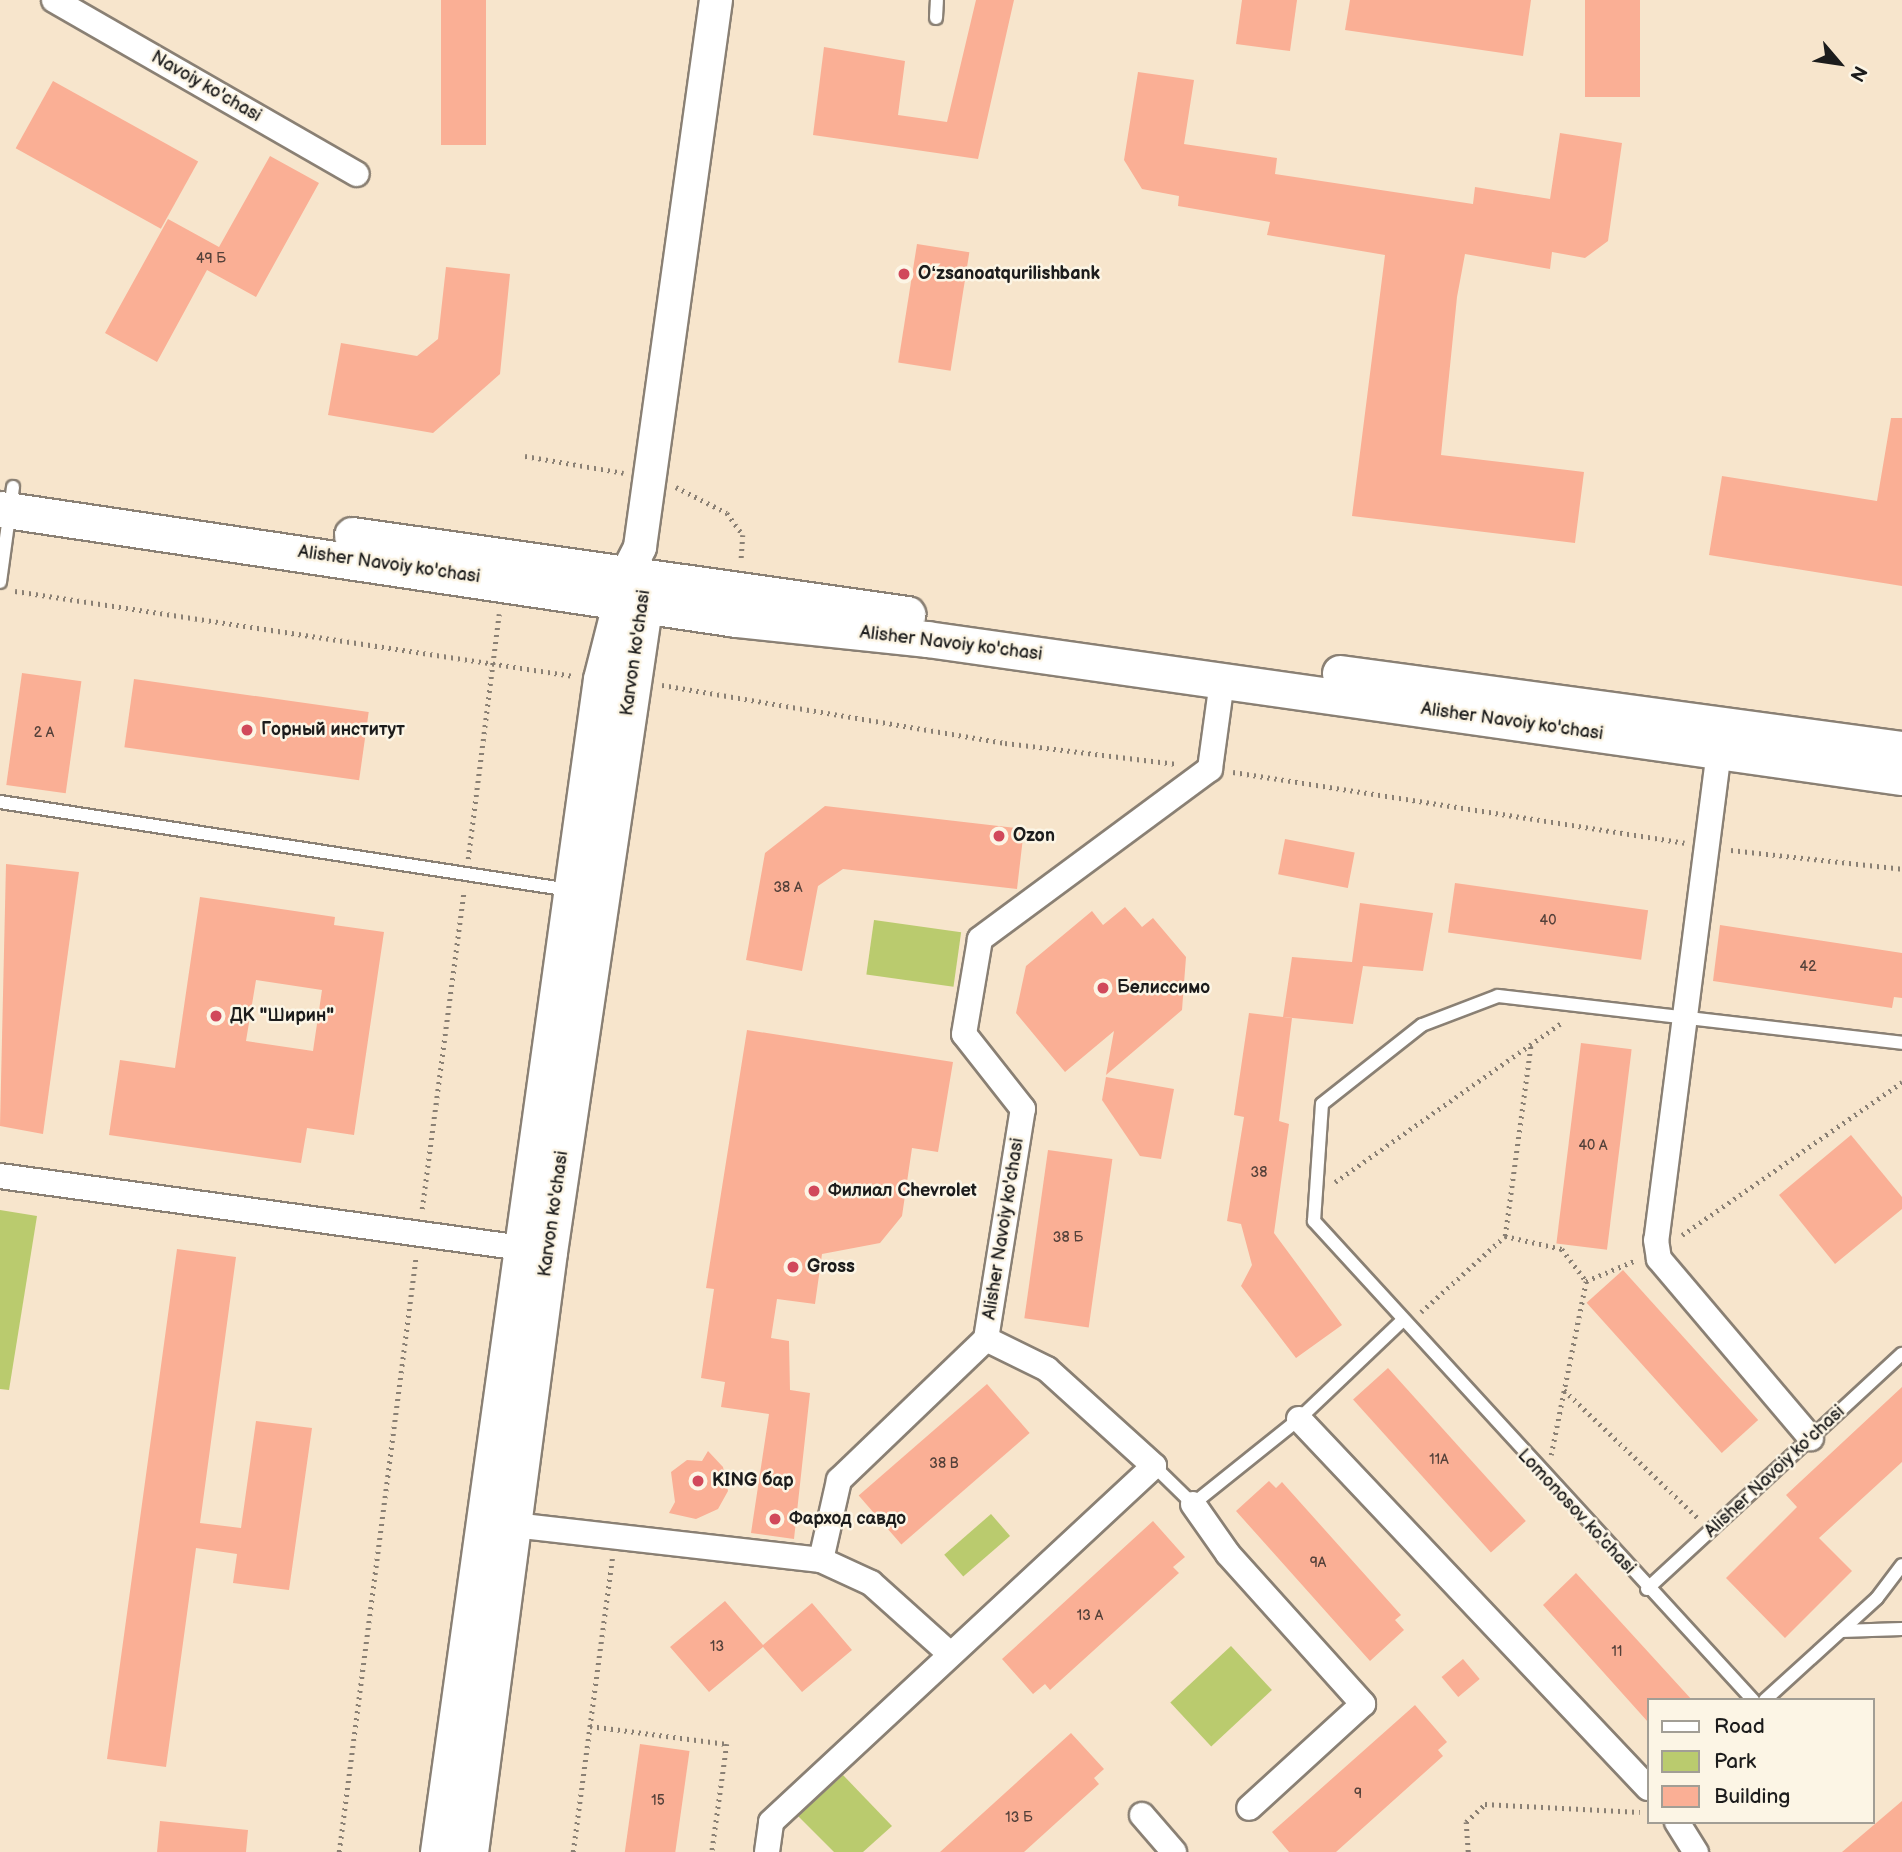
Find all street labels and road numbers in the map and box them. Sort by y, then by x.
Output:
street label: Navoiy ko'chasi [147,46,265,128]
street label: Alisher Navoiy ko'chasi [296,541,482,589]
street label: Karvon ko'chasi [616,589,656,717]
street label: Alisher Navoiy ko'chasi [858,622,1044,666]
street label: Alisher Navoiy ko'chasi [1419,698,1605,746]
street label: Alisher Navoiy ko'chasi [979,1136,1029,1322]
street label: Karvon ko'chasi [534,1150,574,1278]
street label: Alisher Navoiy ko'chasi [1700,1401,1850,1543]
street label: Lomonosov ko'chasi [1512,1445,1640,1579]

